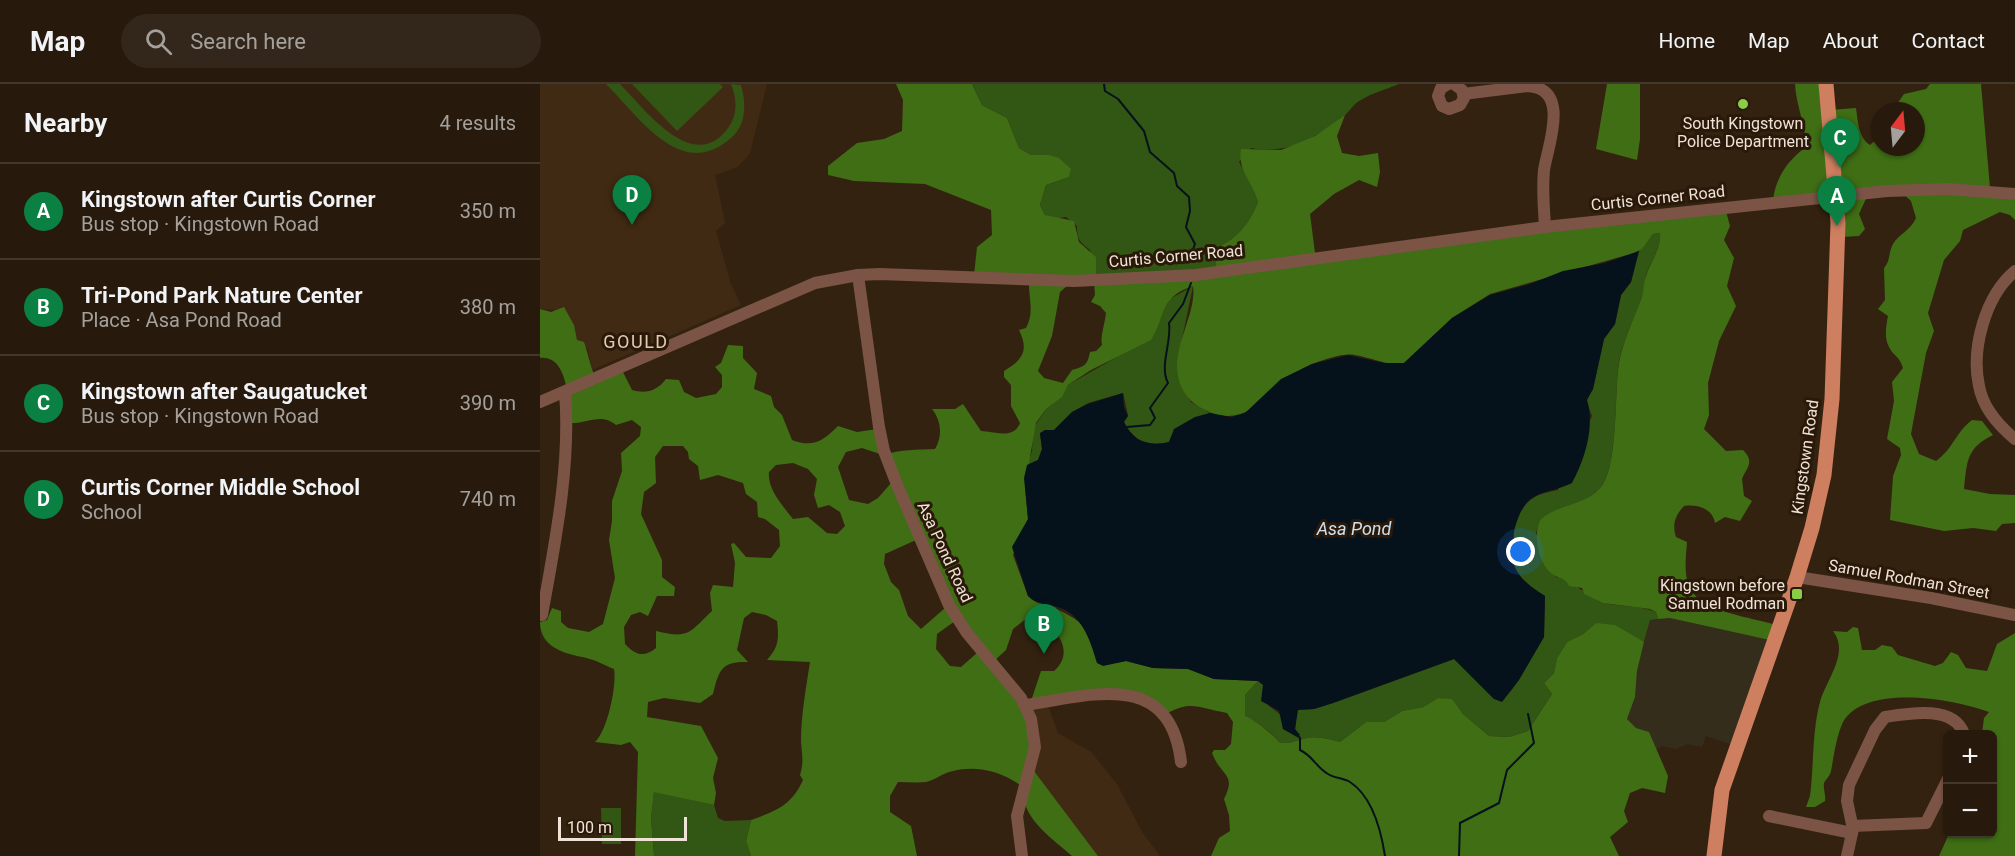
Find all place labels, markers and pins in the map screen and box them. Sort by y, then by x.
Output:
marker: South Kingstown Police Department [1736,97,1750,111]
place label: South Kingstown Police Department [1677,114,1809,151]
pin: C [1820,118,1860,168]
pin: D [612,176,652,225]
pin: A [1818,176,1856,226]
place label: Kingstown before Samuel Rodman [1660,576,1785,613]
marker: Kingstown before Samuel Rodman [1790,587,1804,601]
pin: B [1024,604,1064,654]

